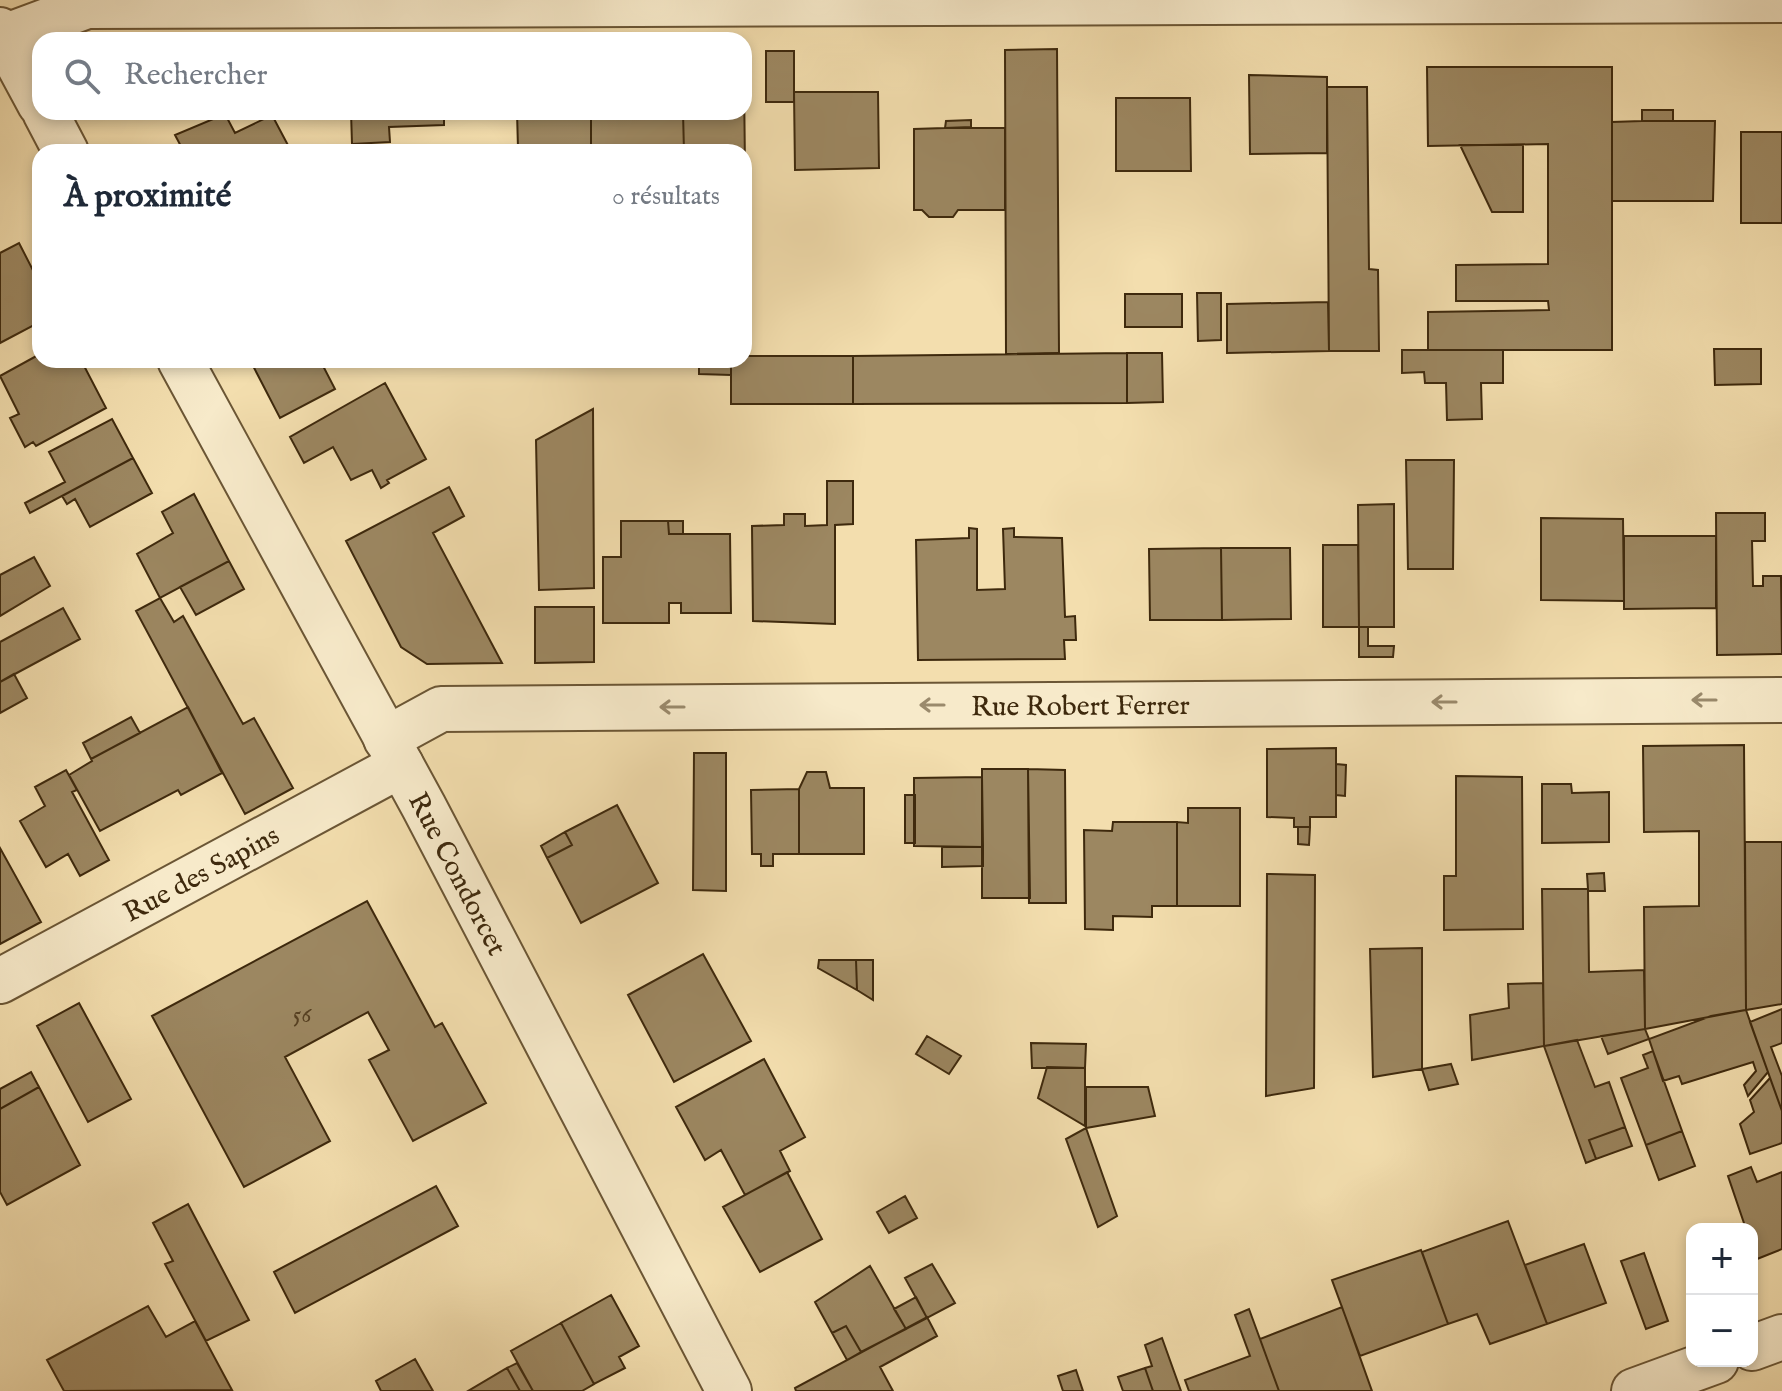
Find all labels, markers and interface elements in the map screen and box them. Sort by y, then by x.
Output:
search box [32,32,752,120]
icon: search [60,54,104,98]
text: Rechercher [124,57,268,95]
text: À proximité [64,175,231,218]
text: 0 résultats [612,180,720,213]
street label: Rue Robert Ferrer [971,689,1190,725]
one-way arrow [1691,692,1718,708]
one-way arrow [1431,694,1458,710]
one-way arrow [919,697,946,713]
one-way arrow [659,699,686,715]
street label: Rue Condorcet [399,787,514,962]
street label: Rue des Sapins [118,819,286,931]
house number: 56 [293,1000,312,1031]
map controls [1686,1223,1758,1367]
button: + [1686,1223,1758,1295]
button: − [1686,1295,1758,1367]

